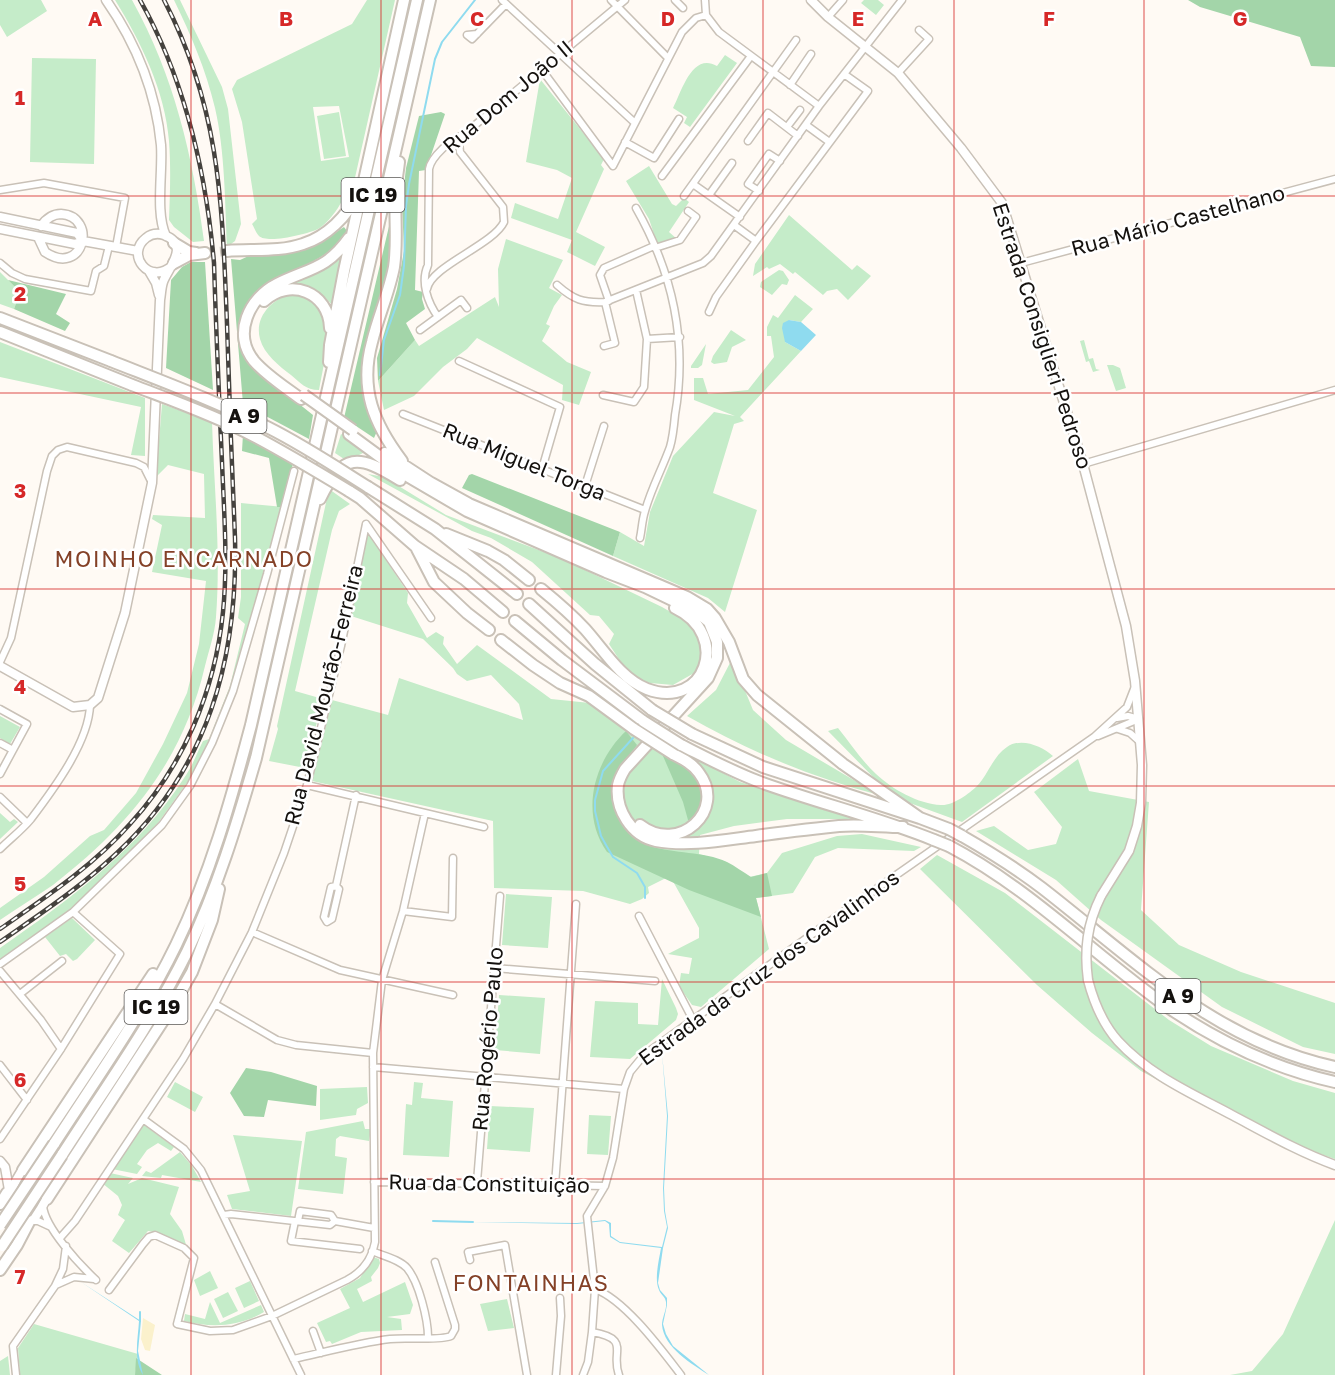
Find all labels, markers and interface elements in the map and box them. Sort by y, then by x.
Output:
text: A [88,6,102,30]
text: B [279,6,293,30]
text: C [470,6,484,30]
text: D [661,6,675,30]
text: E [852,6,864,30]
text: F [1043,6,1055,30]
text: G [1233,6,1247,30]
street label: Rua Dom João II [437,34,578,158]
text: 1 [15,85,25,109]
road number: IC 19 [342,178,404,212]
street label: Rua Mário Castelhano [1068,179,1287,261]
street label: Estrada Consiglieri Pedroso [988,199,1098,472]
text: 2 [14,281,26,305]
road number: A 9 [222,399,266,433]
street label: Rua Miguel Torga [439,416,610,506]
text: 3 [14,478,26,502]
district label: MOINHO ENCARNADO [55,545,313,572]
street label: Rua David Mourão-Ferreira [278,562,368,828]
text: 4 [14,674,26,698]
street label: Estrada da Cruz dos Cavalinhos [633,864,904,1071]
text: 5 [14,871,26,895]
street label: Rua Rogério Paulo [466,946,508,1132]
road number: A 9 [1156,979,1200,1013]
road number: IC 19 [124,990,188,1024]
text: 6 [14,1067,26,1091]
street label: Rua da Constituição [388,1168,590,1198]
text: 7 [15,1264,26,1288]
district label: FONTAINHAS [453,1269,609,1296]

